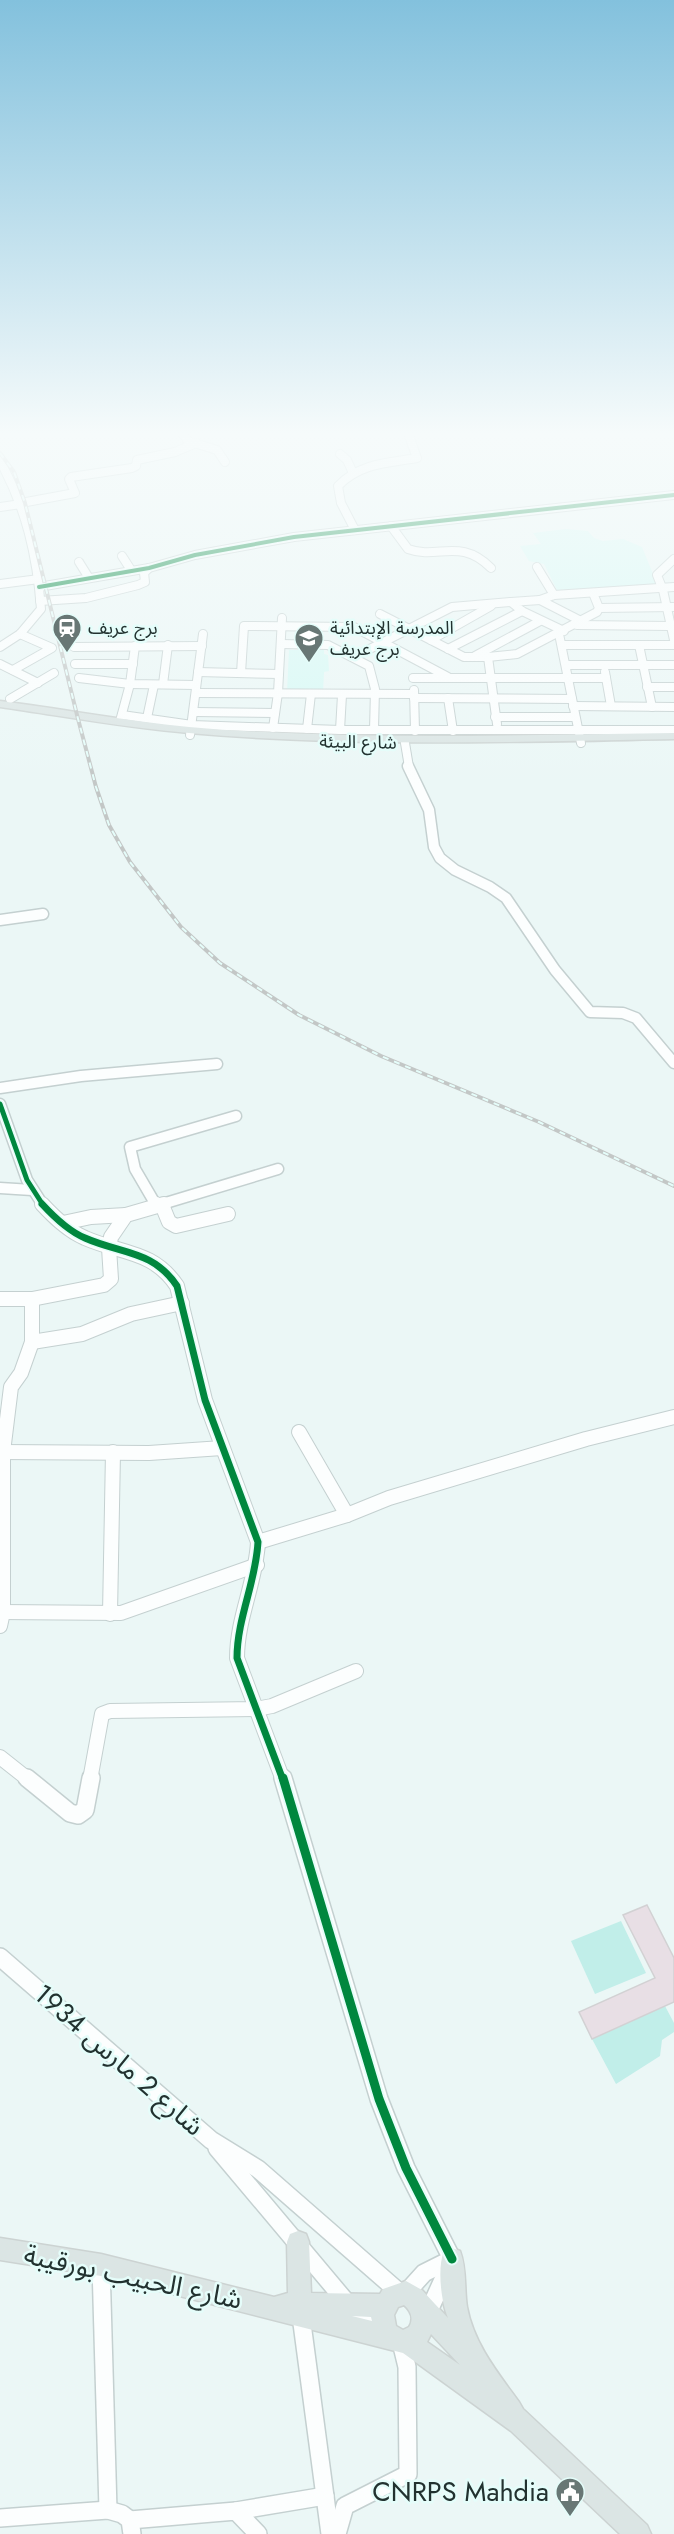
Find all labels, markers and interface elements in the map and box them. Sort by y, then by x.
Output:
station icon: برج عريف [51,612,83,654]
place label: برج عريف [88,615,158,641]
place label: المدرسة الإبتدائية برج عريف [330,615,454,662]
school or university icon: المدرسة الإبتدائية برج عريف [293,622,325,664]
street label: شارع البيئة [319,728,397,757]
street label: شارع 2 مارس 1934 [25,1975,213,2145]
street label: شارع الحبيب بورقيبة [20,2234,246,2320]
place label: CNRPS Mahdia [372,2472,549,2511]
public building icon: CNRPS Mahdia [554,2476,586,2518]

